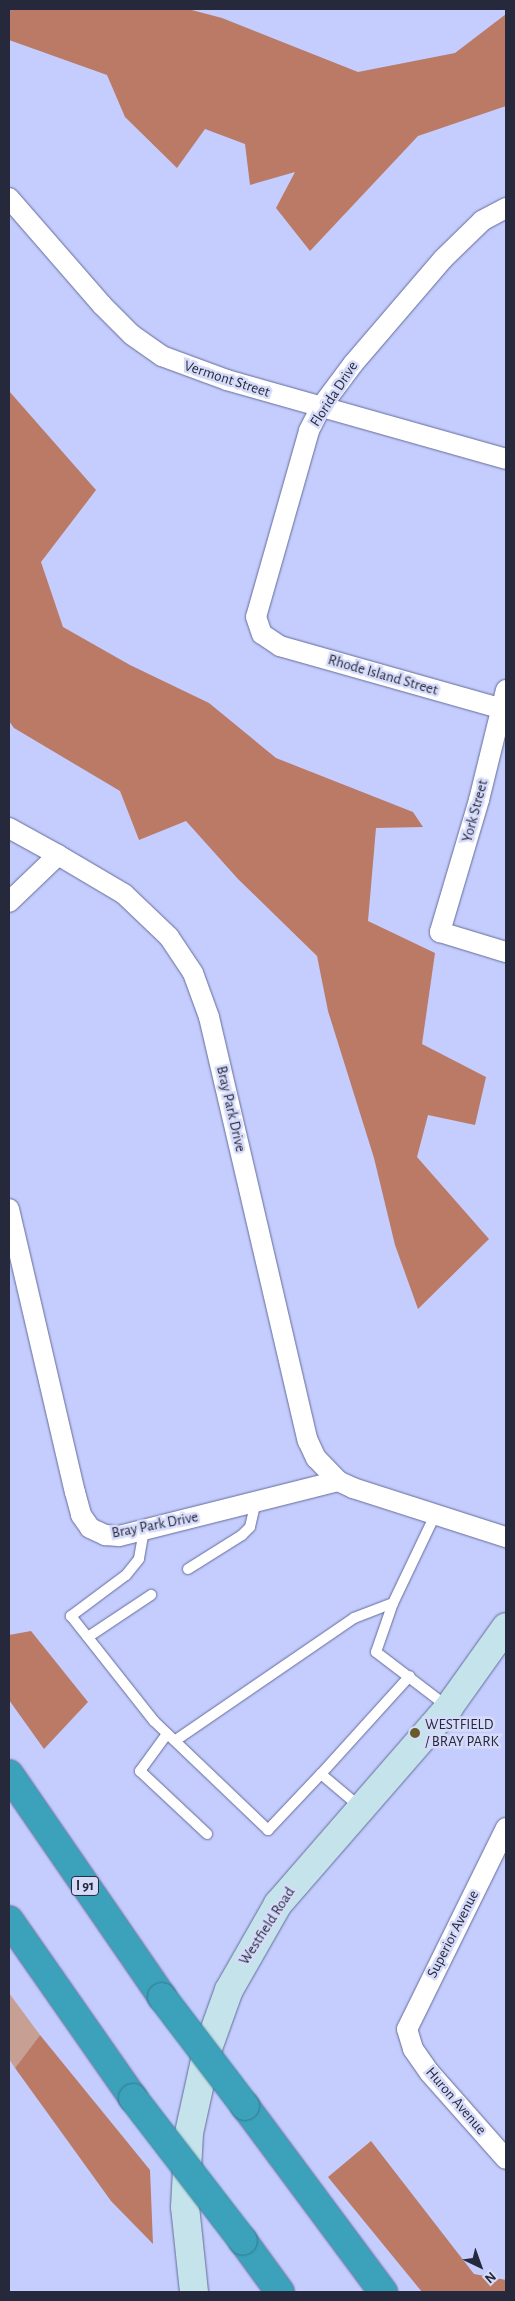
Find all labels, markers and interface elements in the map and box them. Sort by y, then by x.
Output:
street label: Vermont Street [182,357,272,401]
street label: Florida Drive [306,358,362,430]
street label: Rhode Island Street [326,651,440,699]
street label: York Street [458,778,492,844]
street label: Bray Park Drive [212,1064,250,1154]
street label: Bray Park Drive [110,1508,200,1542]
place label: WESTFIELD / BRAY PARK [425,1715,499,1750]
marker: WESTFIELD / BRAY PARK [409,1727,421,1739]
road number: I 91 [70,1874,100,1898]
street label: Westfield Road [235,1884,299,1968]
street label: Superior Avenue [423,1887,483,1981]
street label: Huron Avenue [422,2064,490,2138]
north arrow [455,2241,505,2291]
text: N [482,2269,498,2286]

